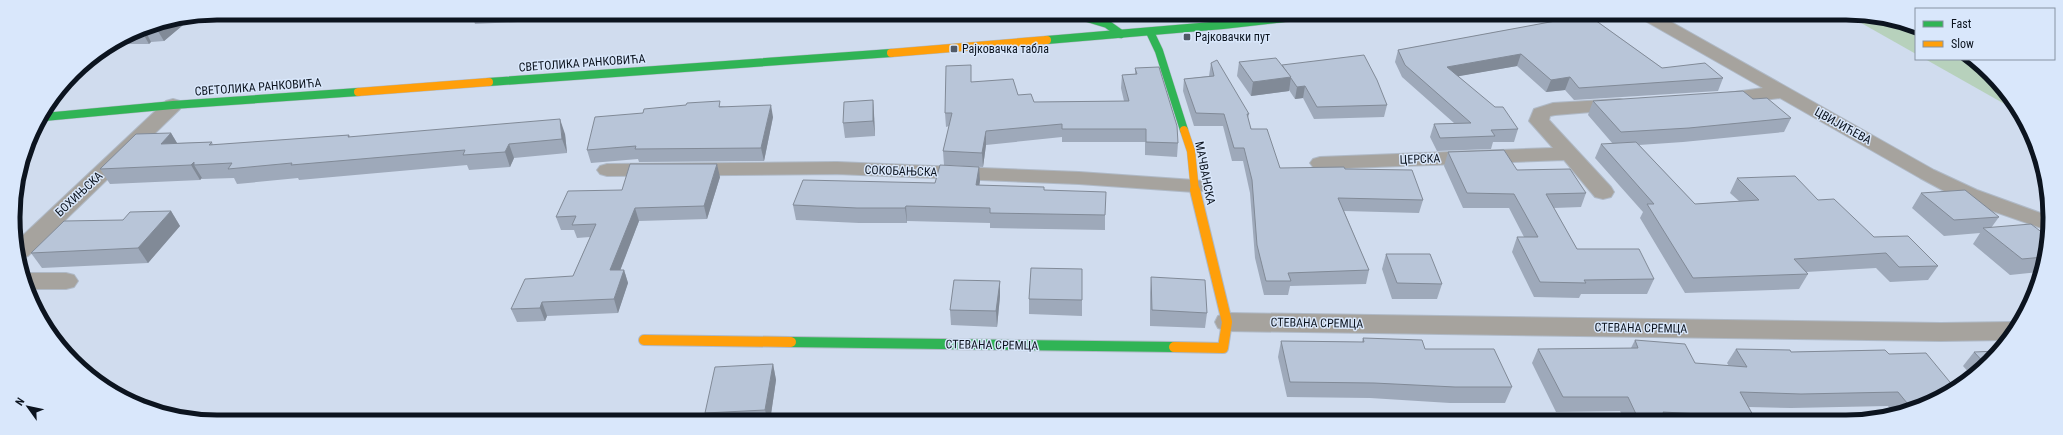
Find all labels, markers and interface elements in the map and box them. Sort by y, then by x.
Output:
legend [1915,8,2055,60]
text: Fast [1951,17,1972,31]
place label: Рајковачки пут [1195,30,1270,44]
marker: Рајковачки пут [1182,32,1192,42]
text: Slow [1951,37,1974,51]
place label: Рајковачка табла [962,42,1049,56]
marker: Рајковачка табла [949,44,959,54]
street label: СВЕТОЛИКА РАНКОВИЋА [518,52,646,74]
street label: СВЕТОЛИКА РАНКОВИЋА [194,76,322,98]
street label: ЦВИЈИЋЕВА [1812,105,1874,147]
street label: МАЧВАНСКА [1192,140,1218,206]
street label: ЦЕРСКА [1399,151,1441,167]
street label: СОКОБАЊСКА [864,163,938,179]
street label: БОХИЊСКА [53,169,106,219]
street label: СТЕВАНА СРЕМЦА [1271,315,1364,331]
street label: СТЕВАНА СРЕМЦА [1595,320,1688,336]
street label: СТЕВАНА СРЕМЦА [946,337,1039,353]
north arrow [8,387,48,427]
text: N [13,395,27,408]

